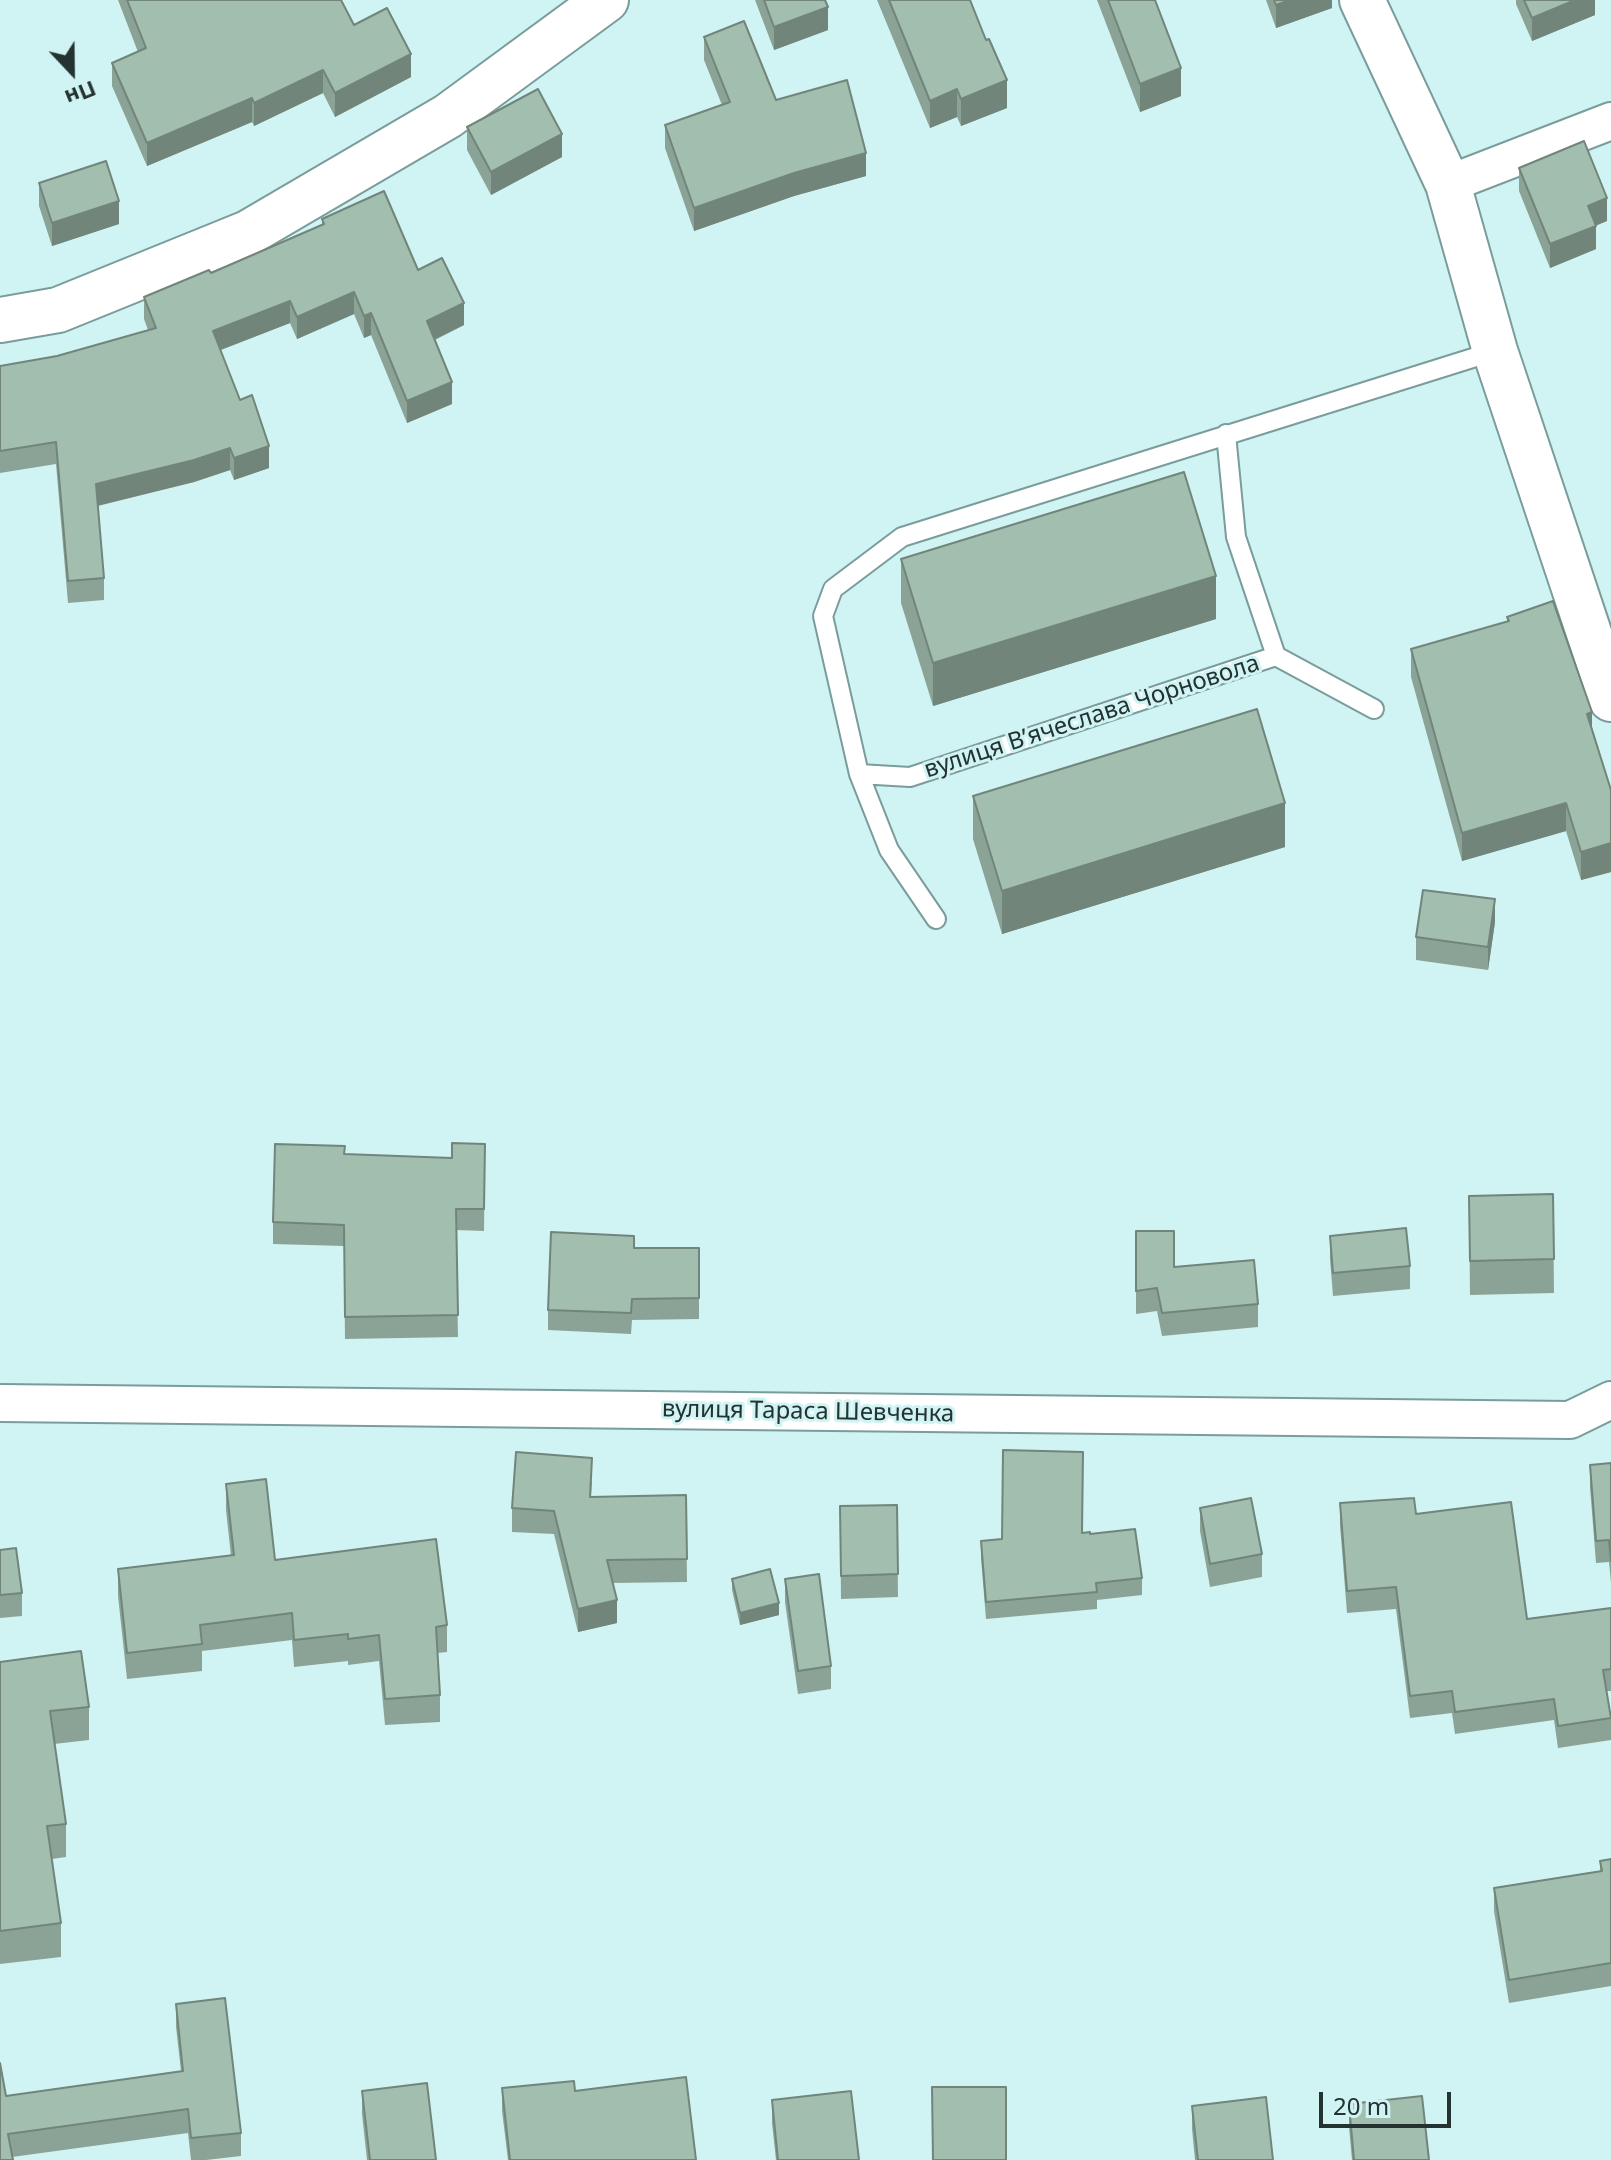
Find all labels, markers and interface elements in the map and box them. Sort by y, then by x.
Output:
north arrow [32,32,112,112]
text: Пн [61,74,101,114]
street label: вулиця Вʼячеслава Чорновола [921,649,1263,785]
street label: вулиця Тараса Шевченка [662,1395,954,1429]
scale bar [1323,2076,1455,2126]
text: 20 m [1333,2089,1389,2122]

